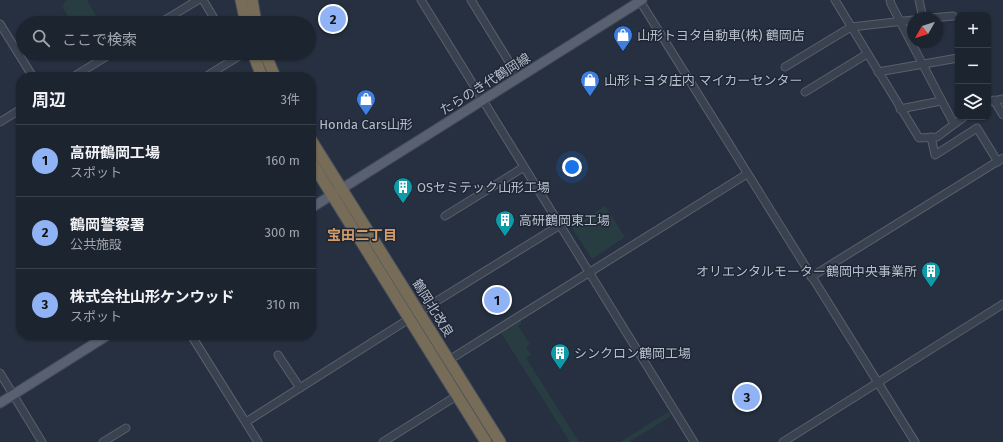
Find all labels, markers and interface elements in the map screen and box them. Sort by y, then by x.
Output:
pin: 2 [320,4,346,34]
north arrow [907,12,943,48]
map controls [955,12,991,120]
button: + [955,12,991,48]
search box [16,16,316,60]
shop icon: 山形トヨタ自動車(株) 鶴岡店 [612,24,634,52]
icon: search [30,27,52,49]
place label: 山形トヨタ自動車(株) 鶴岡店 [637,28,805,43]
text: ここで検索 [62,31,137,49]
button: − [955,48,991,84]
street label: たらのき代鶴岡線 [437,50,533,118]
shop icon: 山形トヨタ庄内 マイカーセンター [579,69,601,97]
place label: 山形トヨタ庄内 マイカーセンター [604,73,802,88]
button: layers [955,84,991,120]
shop icon: Honda Cars山形 [355,88,377,116]
text: 周辺 [32,90,66,111]
text: 3件 [281,92,300,107]
place label: Honda Cars山形 [319,117,413,132]
text: 高研鶴岡工場 [70,144,160,162]
text: 1 [42,153,48,168]
text: 160 m [266,153,300,168]
your location [562,157,582,177]
text: スポット [70,165,122,180]
building icon: OSセミテック山形工場 [392,176,414,204]
place label: OSセミテック山形工場 [417,180,550,195]
building icon: 高研鶴岡東工場 [494,209,516,237]
place label: 高研鶴岡東工場 [519,213,610,228]
text: 鶴岡警察署 [70,216,145,234]
text: 2 [42,225,48,240]
text: 300 m [264,225,300,240]
district label: 宝田二丁目 [327,227,397,244]
text: 公共施設 [70,237,122,252]
building icon: オリエンタルモーター鶴岡中央事業所 [920,260,942,288]
place label: オリエンタルモーター鶴岡中央事業所 [696,264,917,279]
street label: 鶴岡北改良 [409,276,457,340]
pin: 1 [484,285,510,315]
text: 株式会社山形ケンウッド [70,288,235,306]
text: 3 [42,297,48,312]
text: 310 m [266,297,300,312]
text: スポット [70,309,122,324]
building icon: シンクロン鶴岡工場 [549,342,571,370]
place label: シンクロン鶴岡工場 [574,346,691,361]
pin: 3 [734,382,760,412]

